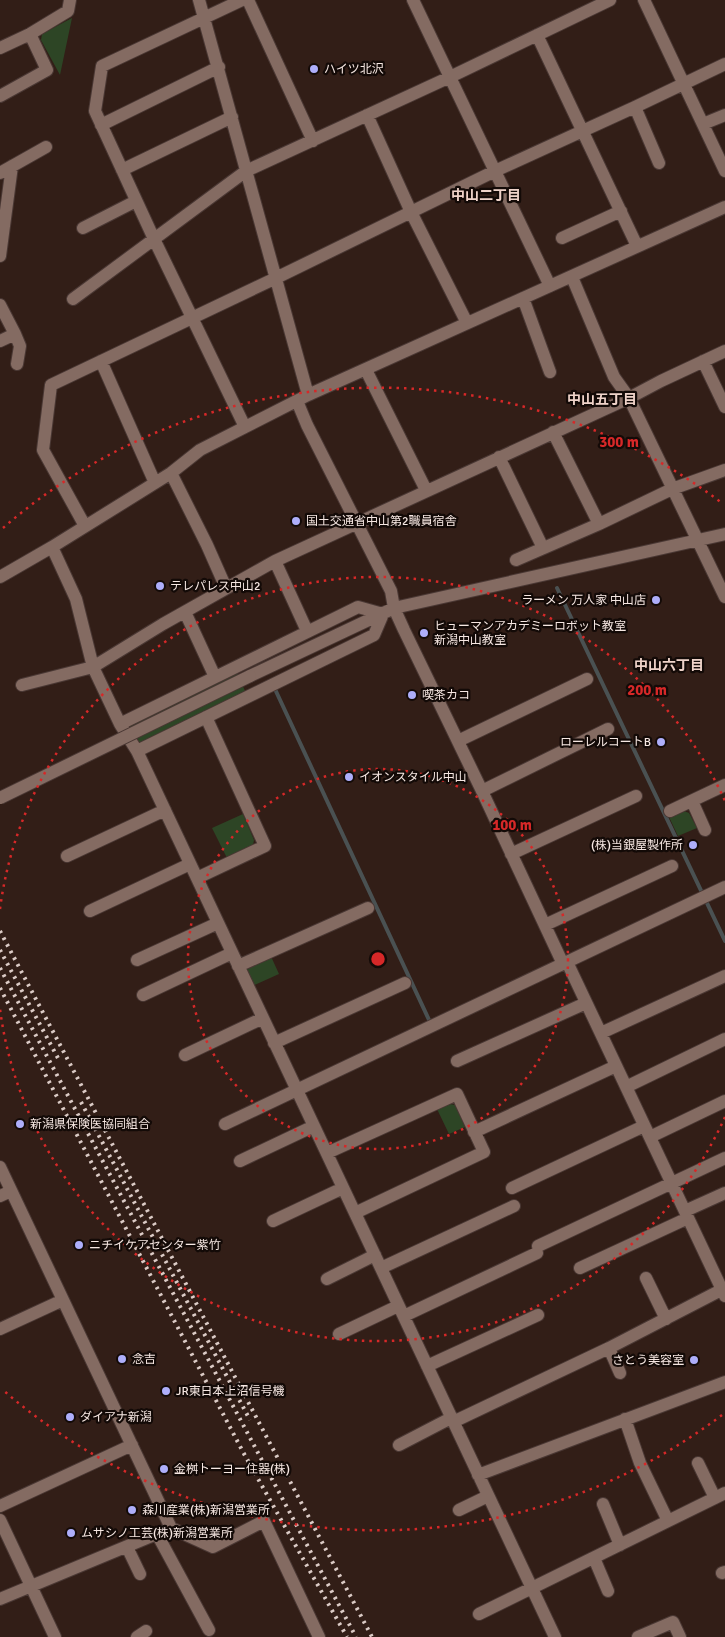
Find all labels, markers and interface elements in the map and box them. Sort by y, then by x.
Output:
place label: ハイツ北沢 [324,62,384,77]
marker: ハイツ北沢 [308,63,320,75]
district label: 中山二丁目 [451,187,521,204]
district label: 中山五丁目 [567,391,637,408]
text: 300 m [599,433,639,451]
place label: 国土交通省中山第2職員宿舎 [306,514,456,529]
marker: 国土交通省中山第2職員宿舎 [290,515,302,527]
place label: テレパレス中山2 [170,579,260,594]
marker: テレパレス中山2 [154,580,166,592]
place label: ラーメン 万人家 中山店 [521,593,646,608]
marker: ラーメン 万人家 中山店 [650,594,662,606]
place label: ヒューマンアカデミーロボット教室 新潟中山教室 [434,619,626,648]
marker: ヒューマンアカデミーロボット教室 新潟中山教室 [418,627,430,639]
district label: 中山六丁目 [634,657,704,674]
text: 200 m [627,681,667,699]
place label: 喫茶カコ [422,688,470,703]
marker: 喫茶カコ [406,689,418,701]
place label: ローレルコートB [560,735,651,750]
marker: ローレルコートB [655,736,667,748]
place label: イオンスタイル中山 [359,770,467,785]
marker: イオンスタイル中山 [343,771,355,783]
text: 100 m [492,816,532,834]
place label: (株)当銀屋製作所 [591,838,683,853]
marker: (株)当銀屋製作所 [687,839,699,851]
centre of rings [369,950,387,968]
place label: 新潟県保険医協同組合 [30,1117,150,1132]
marker: 新潟県保険医協同組合 [14,1118,26,1130]
place label: ニチイケアセンター紫竹 [89,1238,221,1253]
marker: ニチイケアセンター紫竹 [73,1239,85,1251]
place label: 念吉 [132,1352,156,1367]
marker: 念吉 [116,1353,128,1365]
place label: さとう美容室 [612,1353,684,1368]
marker: さとう美容室 [688,1354,700,1366]
place label: JR東日本上沼信号機 [176,1384,285,1399]
marker: JR東日本上沼信号機 [160,1385,172,1397]
place label: ダイアナ新潟 [80,1410,152,1425]
marker: ダイアナ新潟 [64,1411,76,1423]
place label: 金桝トーヨー住器(株) [174,1462,290,1477]
marker: 金桝トーヨー住器(株) [158,1463,170,1475]
place label: 森川産業(株)新潟営業所 [142,1503,270,1518]
marker: 森川産業(株)新潟営業所 [126,1504,138,1516]
place label: ムサシノ工芸(株)新潟営業所 [81,1526,233,1541]
marker: ムサシノ工芸(株)新潟営業所 [65,1527,77,1539]

